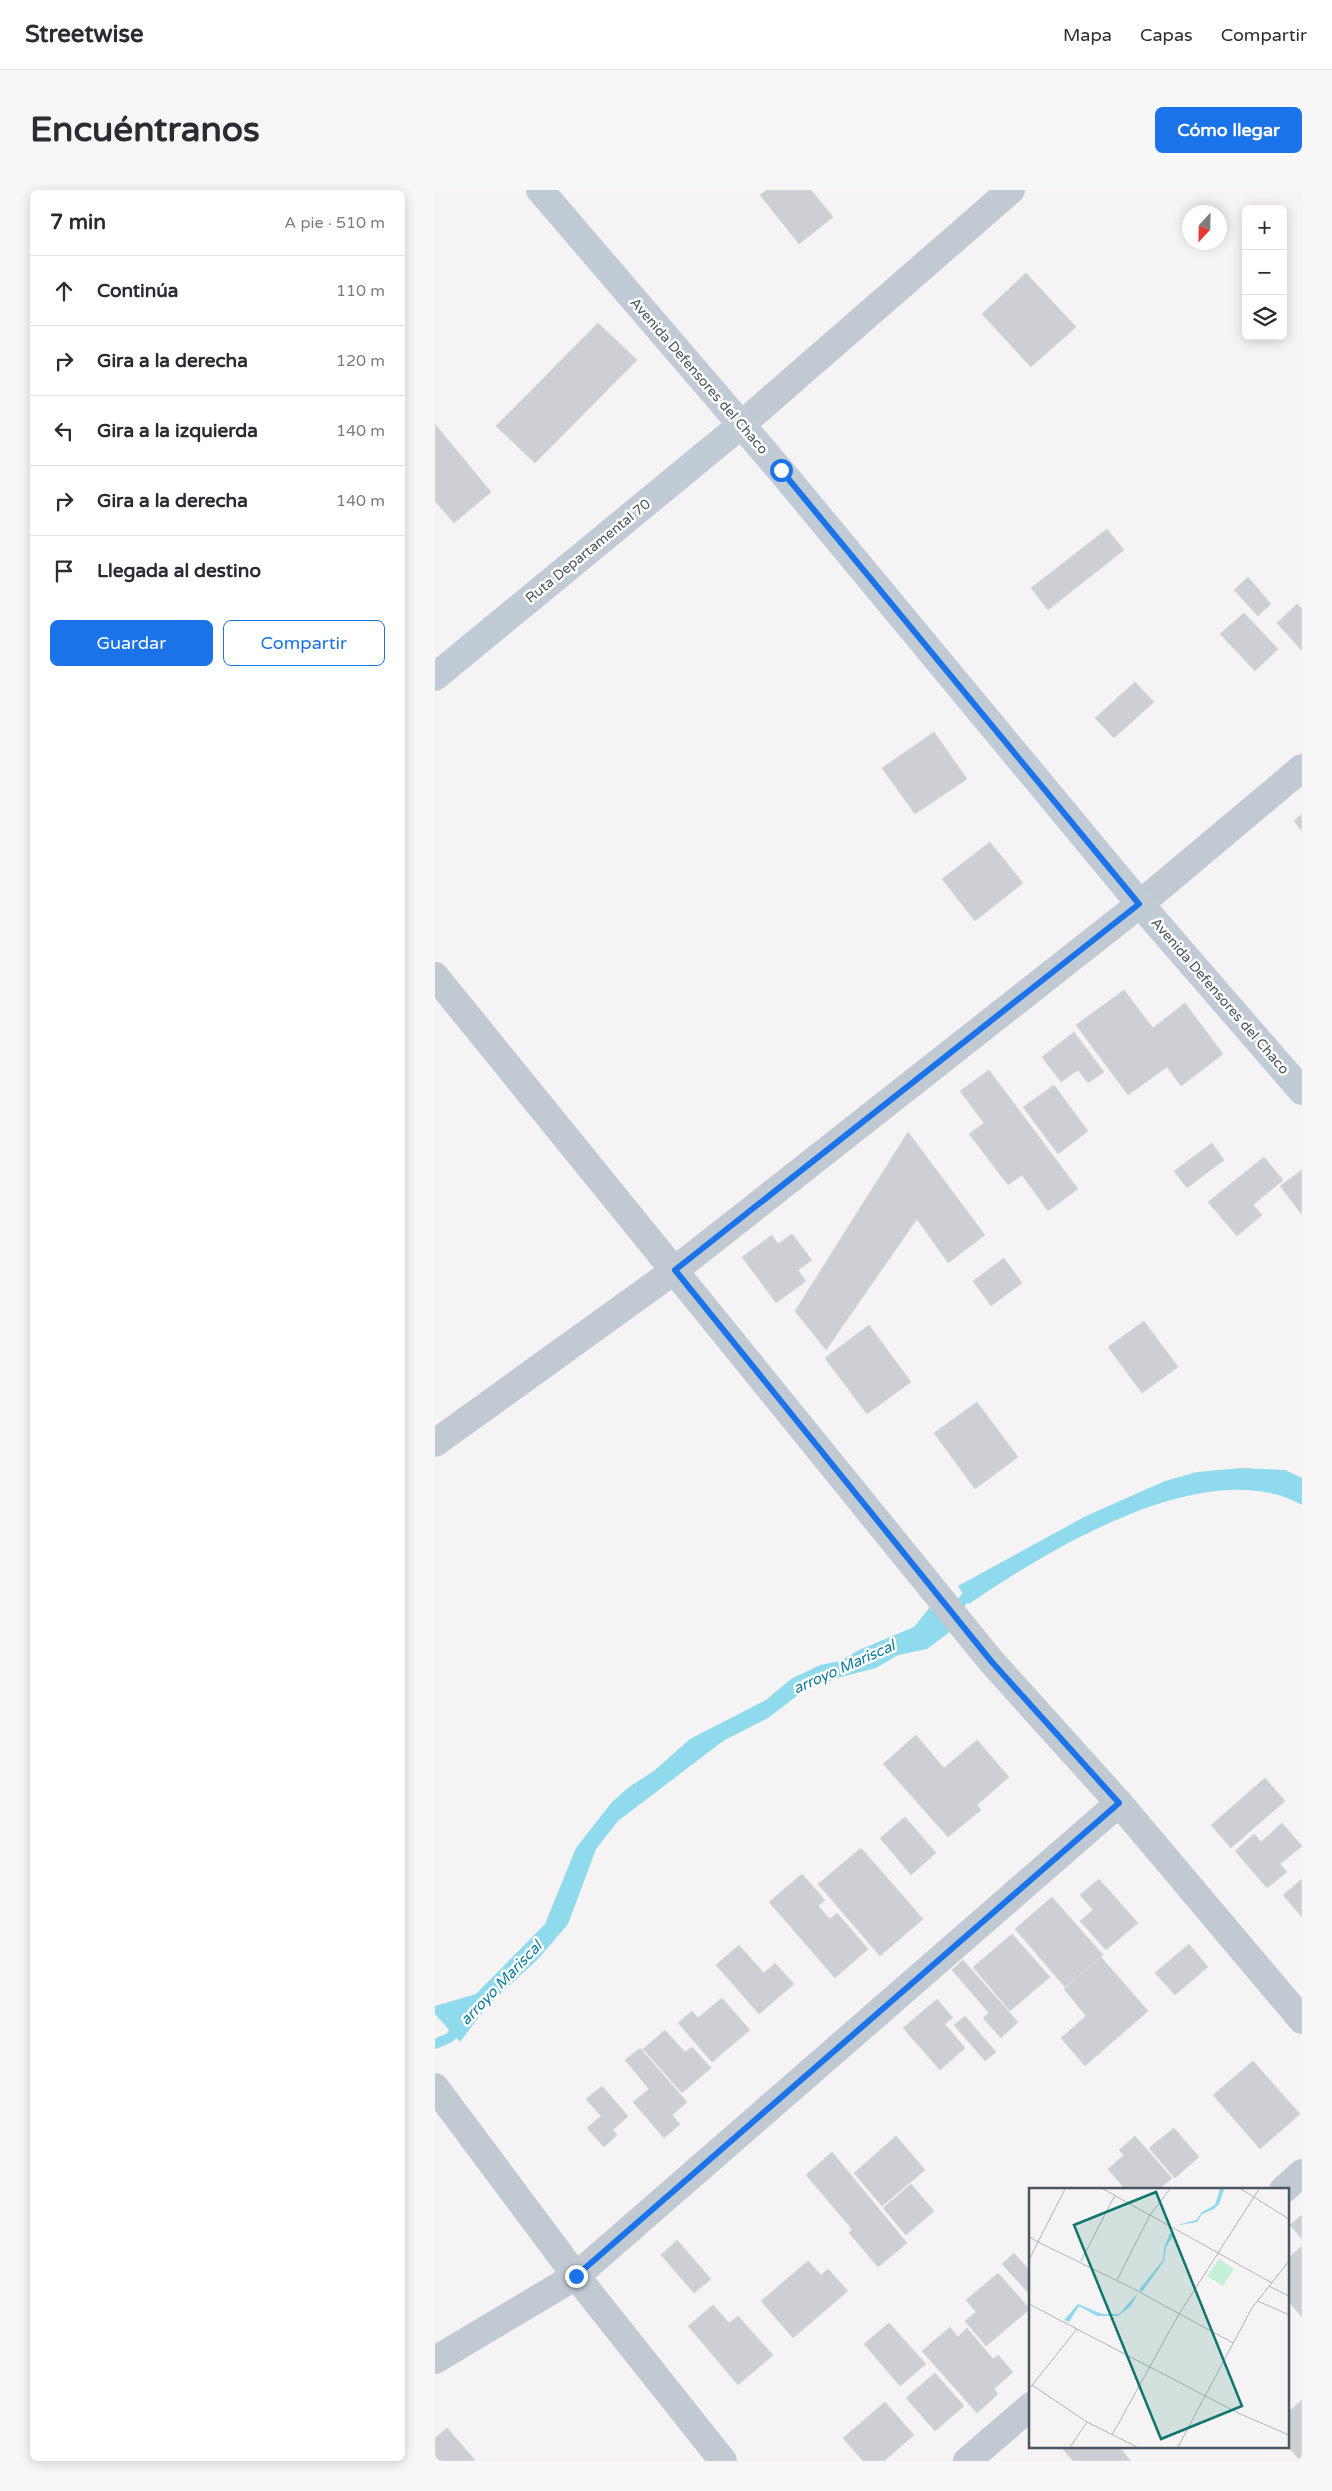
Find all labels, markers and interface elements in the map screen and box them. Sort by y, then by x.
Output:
text: Streetwise [25,20,144,49]
text: Mapa [1063,24,1112,46]
text: Capas [1140,24,1193,46]
text: Compartir [1221,24,1307,46]
button: Cómo llegar [1155,107,1302,153]
text: Encuéntranos [30,109,260,151]
north arrow [1182,205,1227,250]
map controls [1242,205,1287,340]
button: + [1242,205,1287,250]
text: 7 min [50,210,106,235]
text: A pie · 510 m [284,213,385,233]
button: − [1242,250,1287,295]
icon: ahead [50,277,78,305]
text: Continúa [97,280,179,302]
text: 110 m [336,281,385,301]
street label: Avenida Defensores del Chaco [626,294,772,458]
button: layers [1242,295,1287,340]
icon: right [50,347,78,375]
text: Gira a la derecha [97,350,248,372]
text: 120 m [336,351,385,371]
icon: left [50,417,78,445]
text: Gira a la izquierda [97,420,258,442]
text: 140 m [336,421,385,441]
route start [770,459,793,482]
icon: right [50,487,78,515]
text: Gira a la derecha [97,490,248,512]
text: 140 m [336,491,385,511]
street label: Ruta Departamental 70 [522,495,654,607]
icon: arrive [50,557,78,585]
text: Llegada al destino [97,560,261,582]
button: Guardar [50,620,213,666]
button: Compartir [223,620,385,666]
street label: Avenida Defensores del Chaco [1147,914,1293,1078]
water label: arroyo Mariscal [790,1636,900,1697]
water label: arroyo Mariscal [457,1936,547,2029]
inset map [1029,2188,1289,2448]
route end [565,2265,588,2288]

